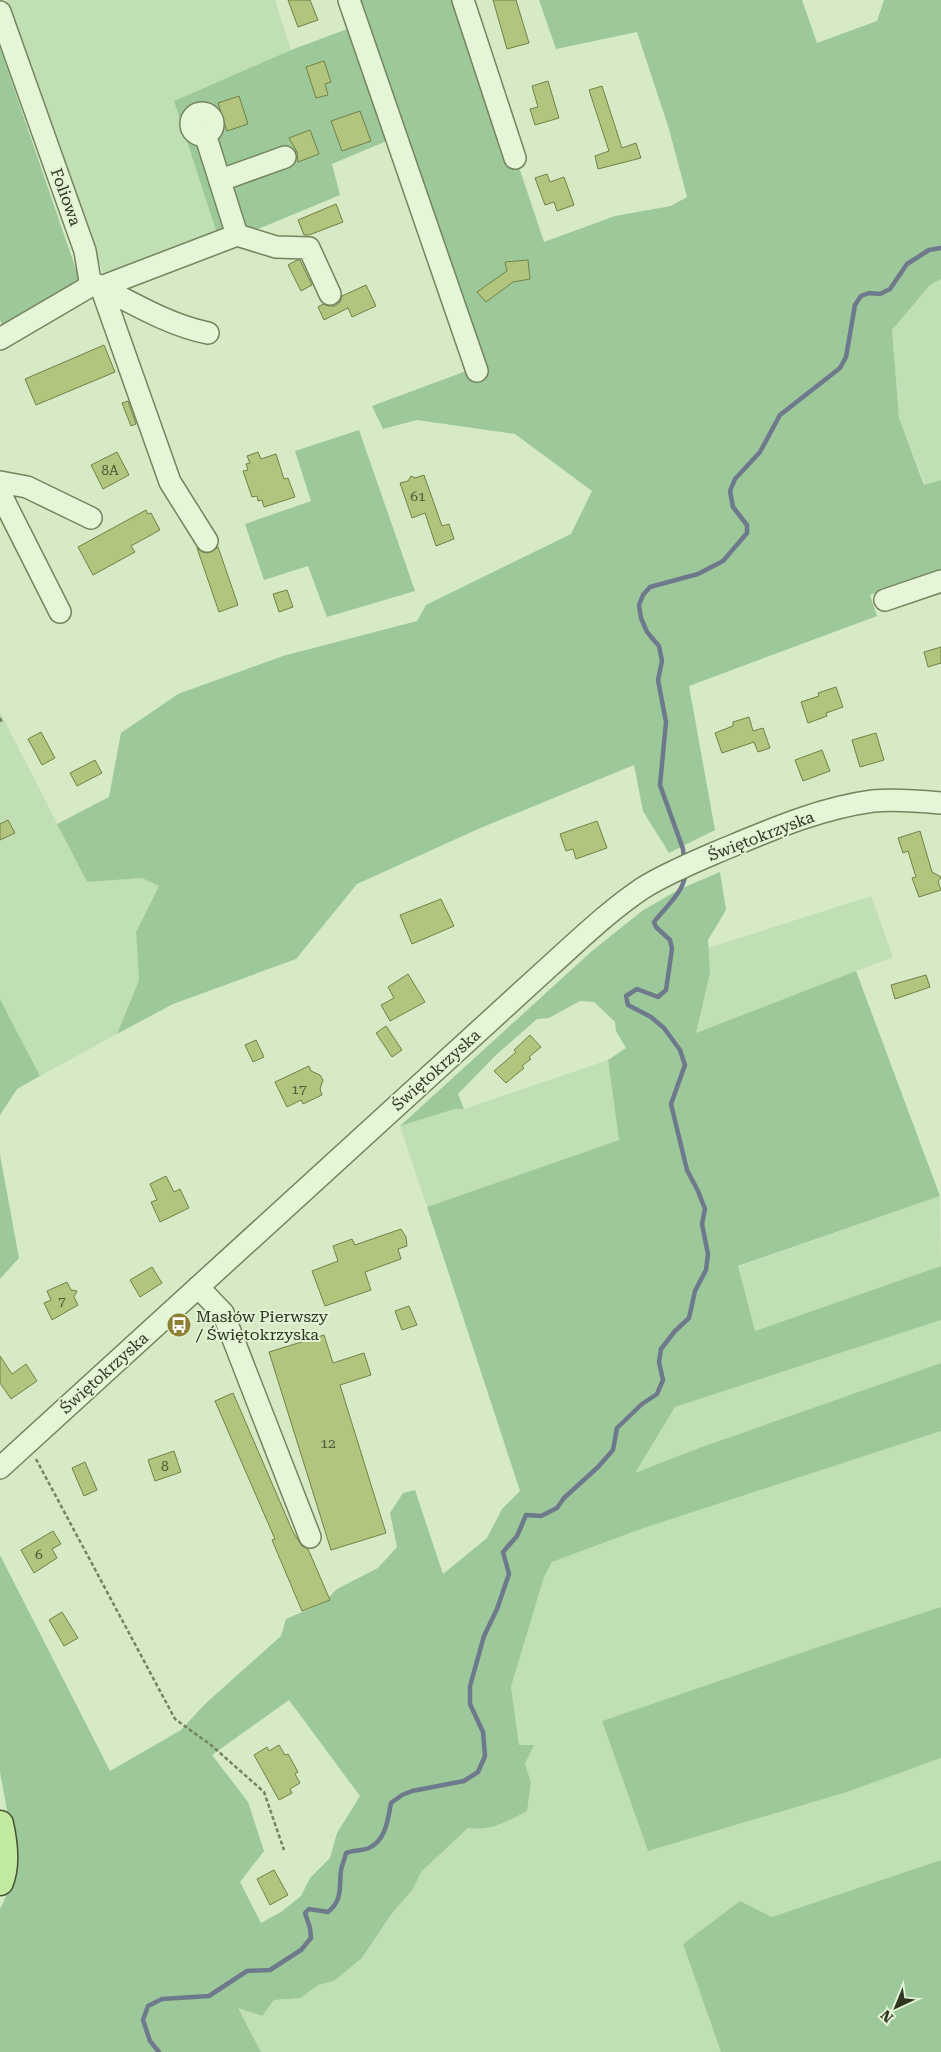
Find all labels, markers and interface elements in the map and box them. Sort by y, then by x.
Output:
street label: Foliowa [47,166,85,229]
house number: 8A [101,462,119,478]
house number: 61 [410,488,426,504]
street label: Świętokrzyska [705,807,817,865]
street label: Świętokrzyska [388,1025,484,1115]
house number: 17 [291,1081,307,1097]
house number: 7 [58,1293,66,1309]
place label: Masłów Pierwszy / Świętokrzyska [195,1307,329,1344]
bus stop icon: Masłów Pierwszy / Świętokrzyska [166,1312,192,1338]
street label: Świętokrzyska [56,1328,152,1418]
house number: 12 [320,1435,336,1451]
house number: 8 [161,1458,169,1474]
house number: 6 [35,1546,43,1562]
north arrow [871,1982,921,2032]
text: N [877,2007,896,2026]

